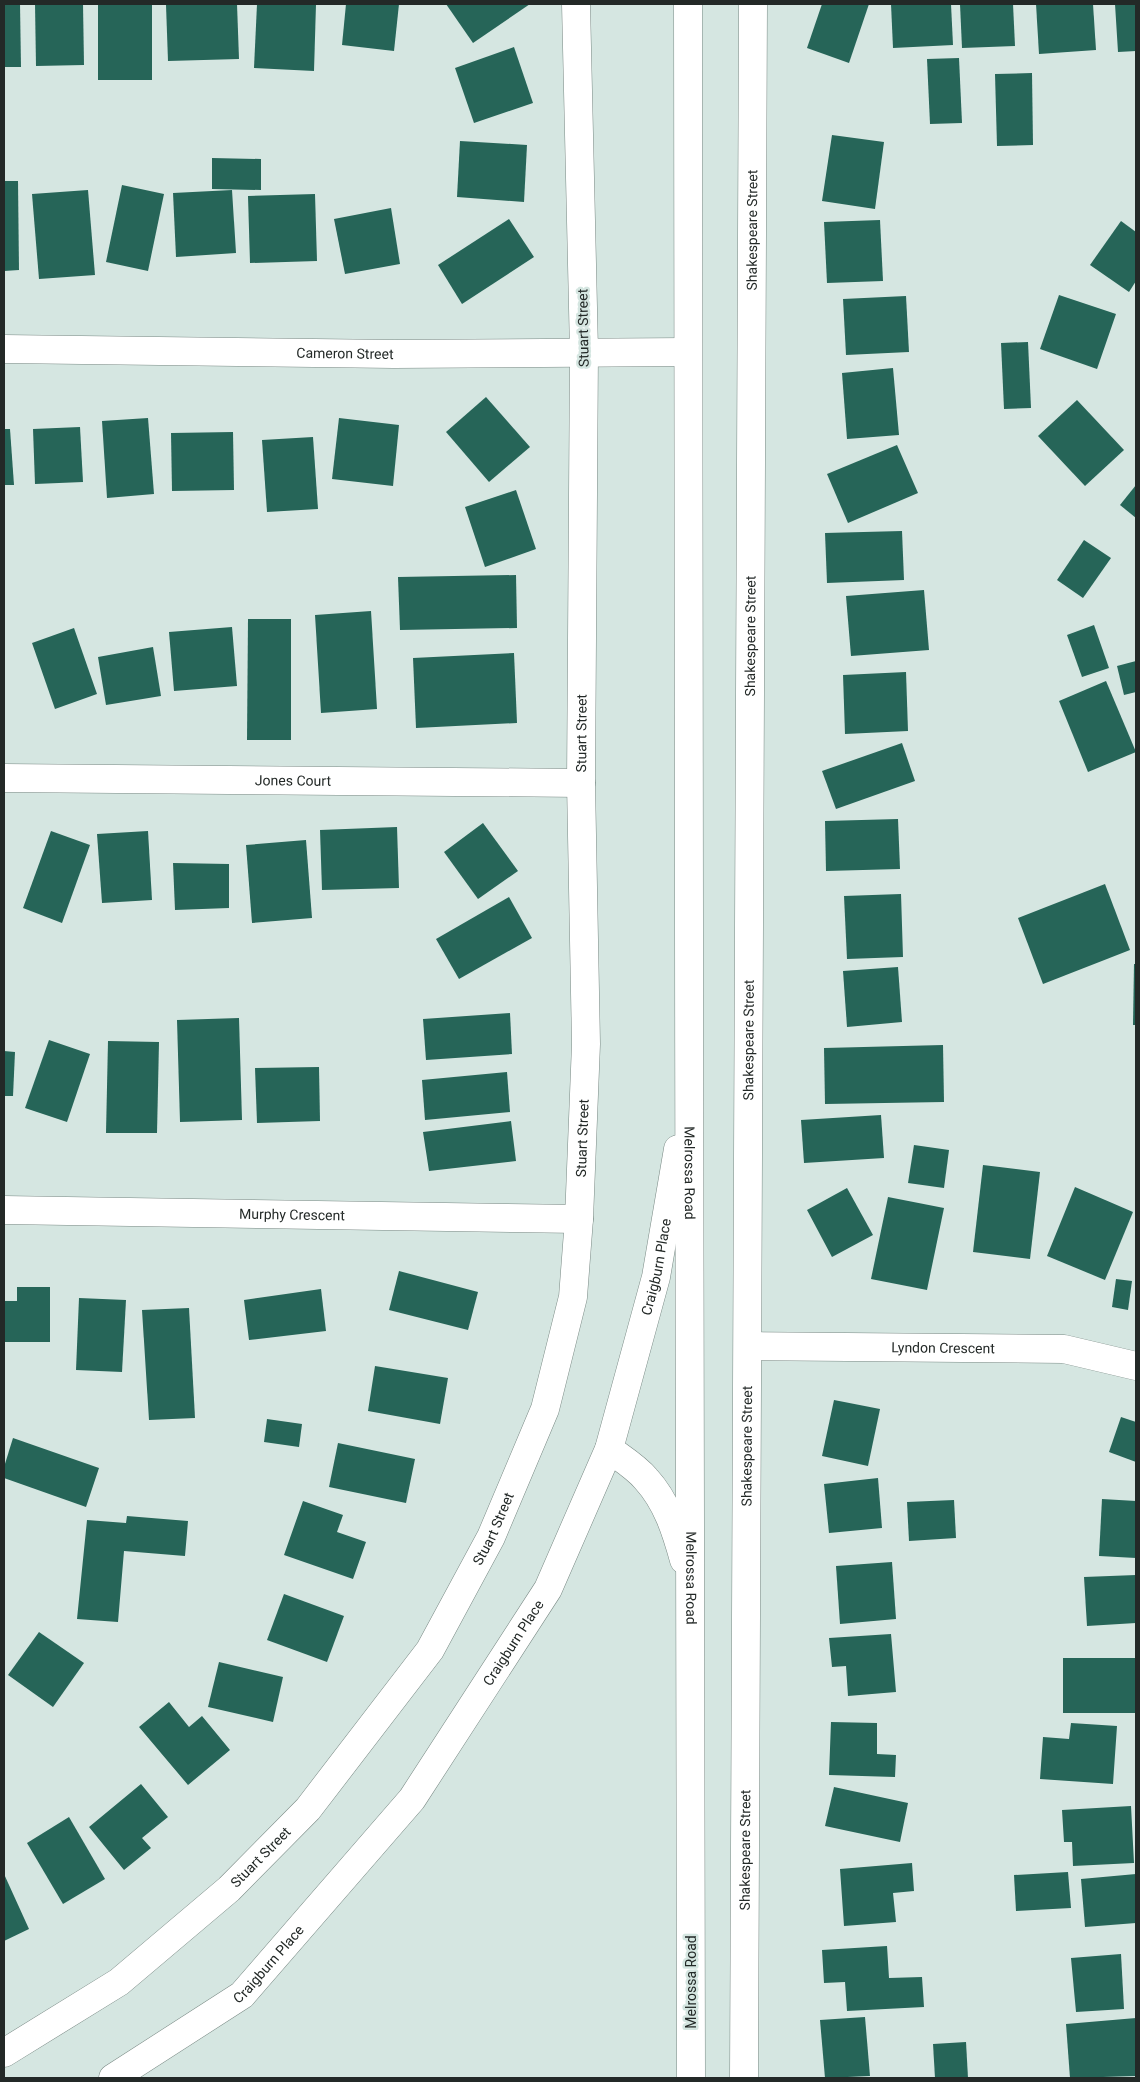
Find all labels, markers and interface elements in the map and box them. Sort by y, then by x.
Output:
street label: Shakespeare Street [744,169,760,290]
street label: Stuart Street [574,288,592,367]
street label: Cameron Street [296,345,394,362]
street label: Shakespeare Street [742,575,759,696]
street label: Stuart Street [573,694,590,773]
street label: Jones Court [255,772,332,789]
street label: Shakespeare Street [740,979,757,1100]
street label: Stuart Street [573,1098,592,1178]
street label: Melrossa Road [682,1126,698,1220]
street label: Murphy Crescent [239,1206,345,1223]
street label: Craigburn Place [638,1217,674,1317]
street label: Lyndon Crescent [891,1339,995,1356]
street label: Shakespeare Street [738,1385,755,1506]
street label: Stuart Street [469,1490,517,1568]
street label: Melrossa Road [683,1531,699,1625]
street label: Craigburn Place [480,1597,547,1689]
street label: Shakespeare Street [737,1789,753,1910]
street label: Stuart Street [227,1823,294,1891]
street label: Craigburn Place [230,1922,307,2006]
street label: Melrossa Road [683,1935,699,2029]

